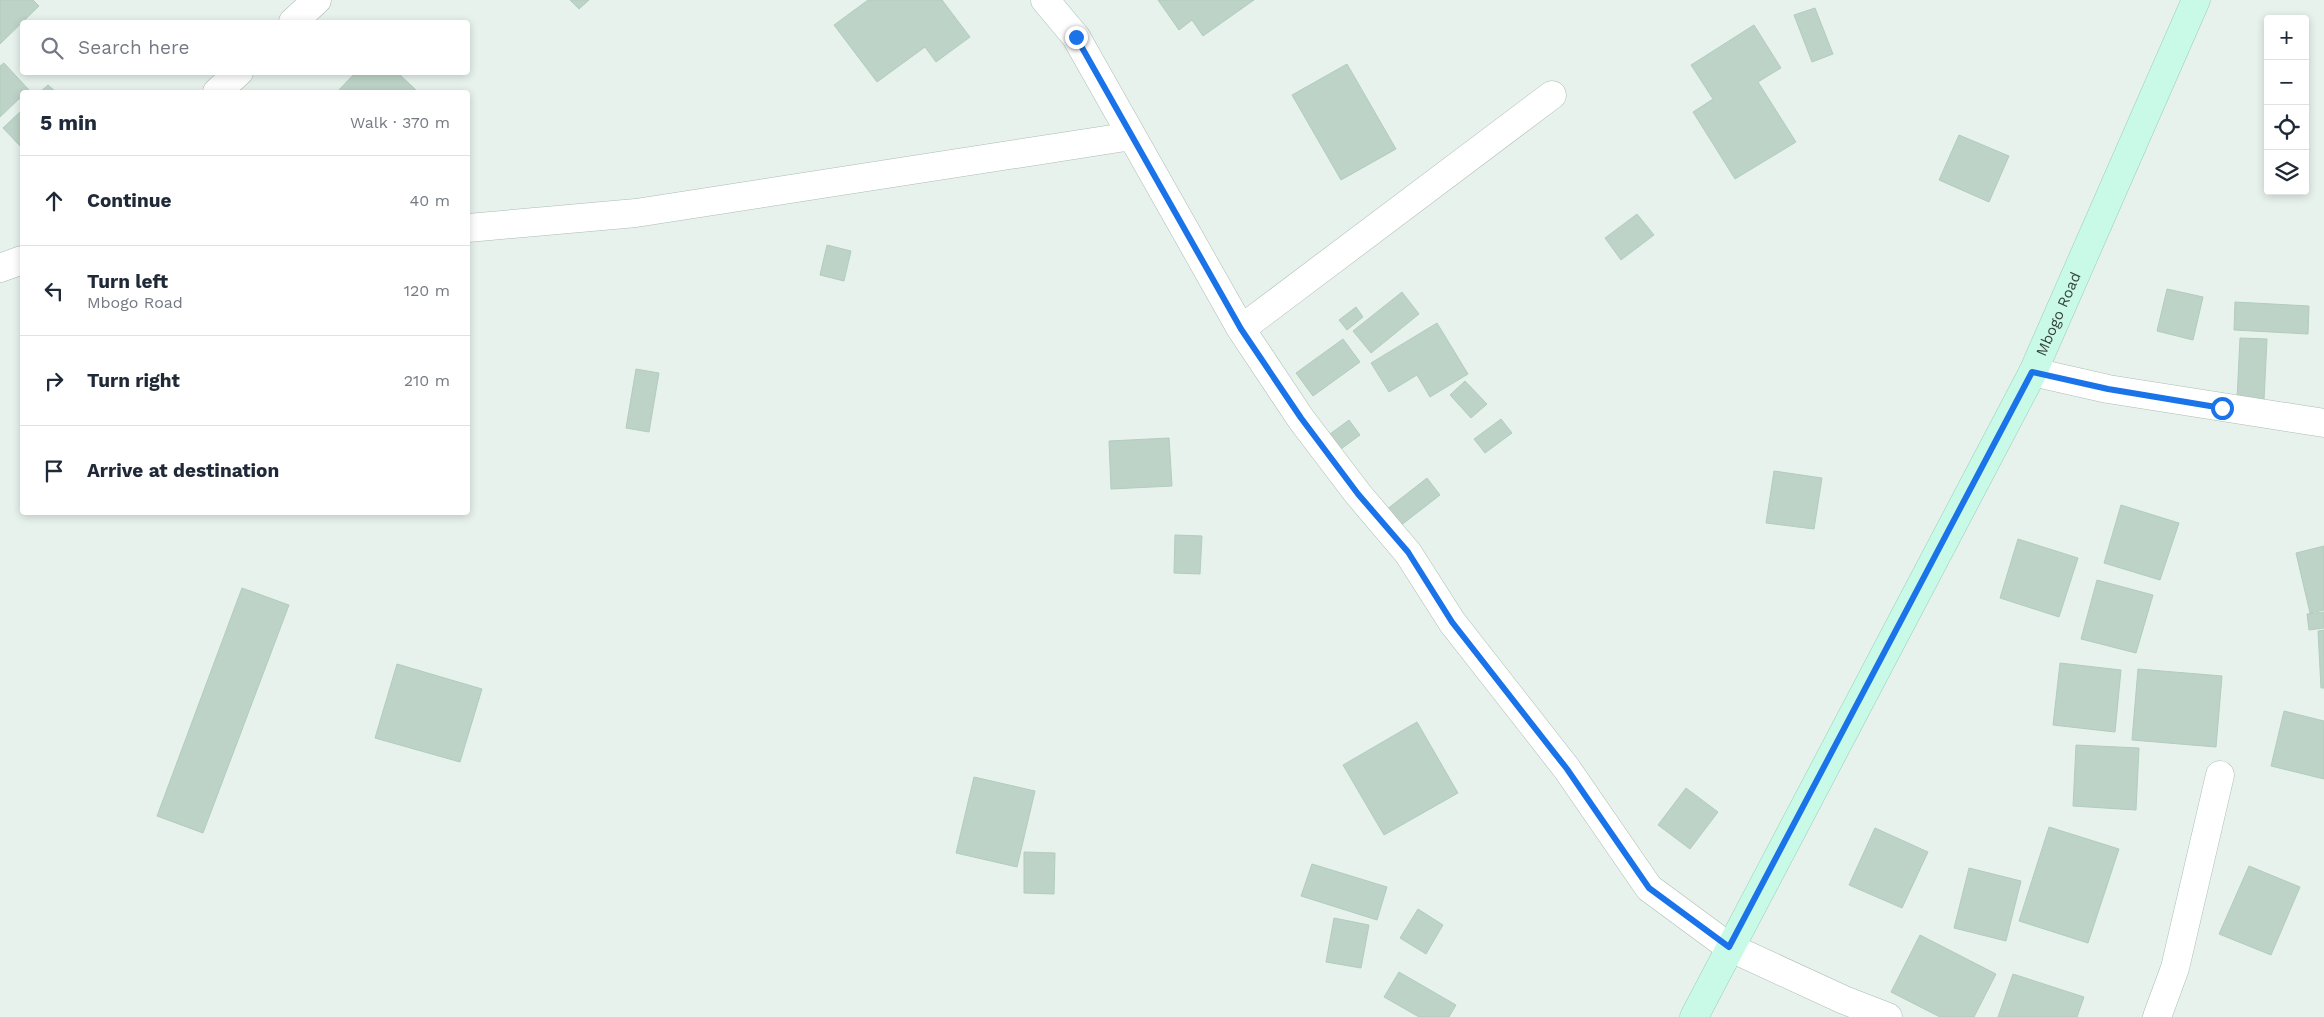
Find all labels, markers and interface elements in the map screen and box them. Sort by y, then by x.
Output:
map controls [2264,15,2309,195]
button: + [2264,15,2309,60]
search box [20,20,470,75]
route end [1065,26,1088,49]
icon: search [38,34,66,62]
text: Search here [78,36,189,59]
button: − [2264,60,2309,105]
button: locate [2264,105,2309,150]
text: 5 min [40,110,97,135]
text: Walk · 370 m [350,113,450,132]
button: layers [2264,150,2309,195]
icon: ahead [40,187,68,215]
text: Continue [87,189,171,212]
text: 40 m [410,191,450,210]
street label: Mbogo Road [2032,269,2085,359]
text: Turn left [87,270,168,293]
icon: left [40,277,68,305]
text: 120 m [404,281,450,300]
text: Mbogo Road [87,293,183,312]
icon: right [40,367,68,395]
text: Turn right [87,369,180,392]
text: 210 m [404,371,450,390]
route start [2211,397,2234,420]
icon: arrive [40,457,68,485]
text: Arrive at destination [87,459,279,482]

